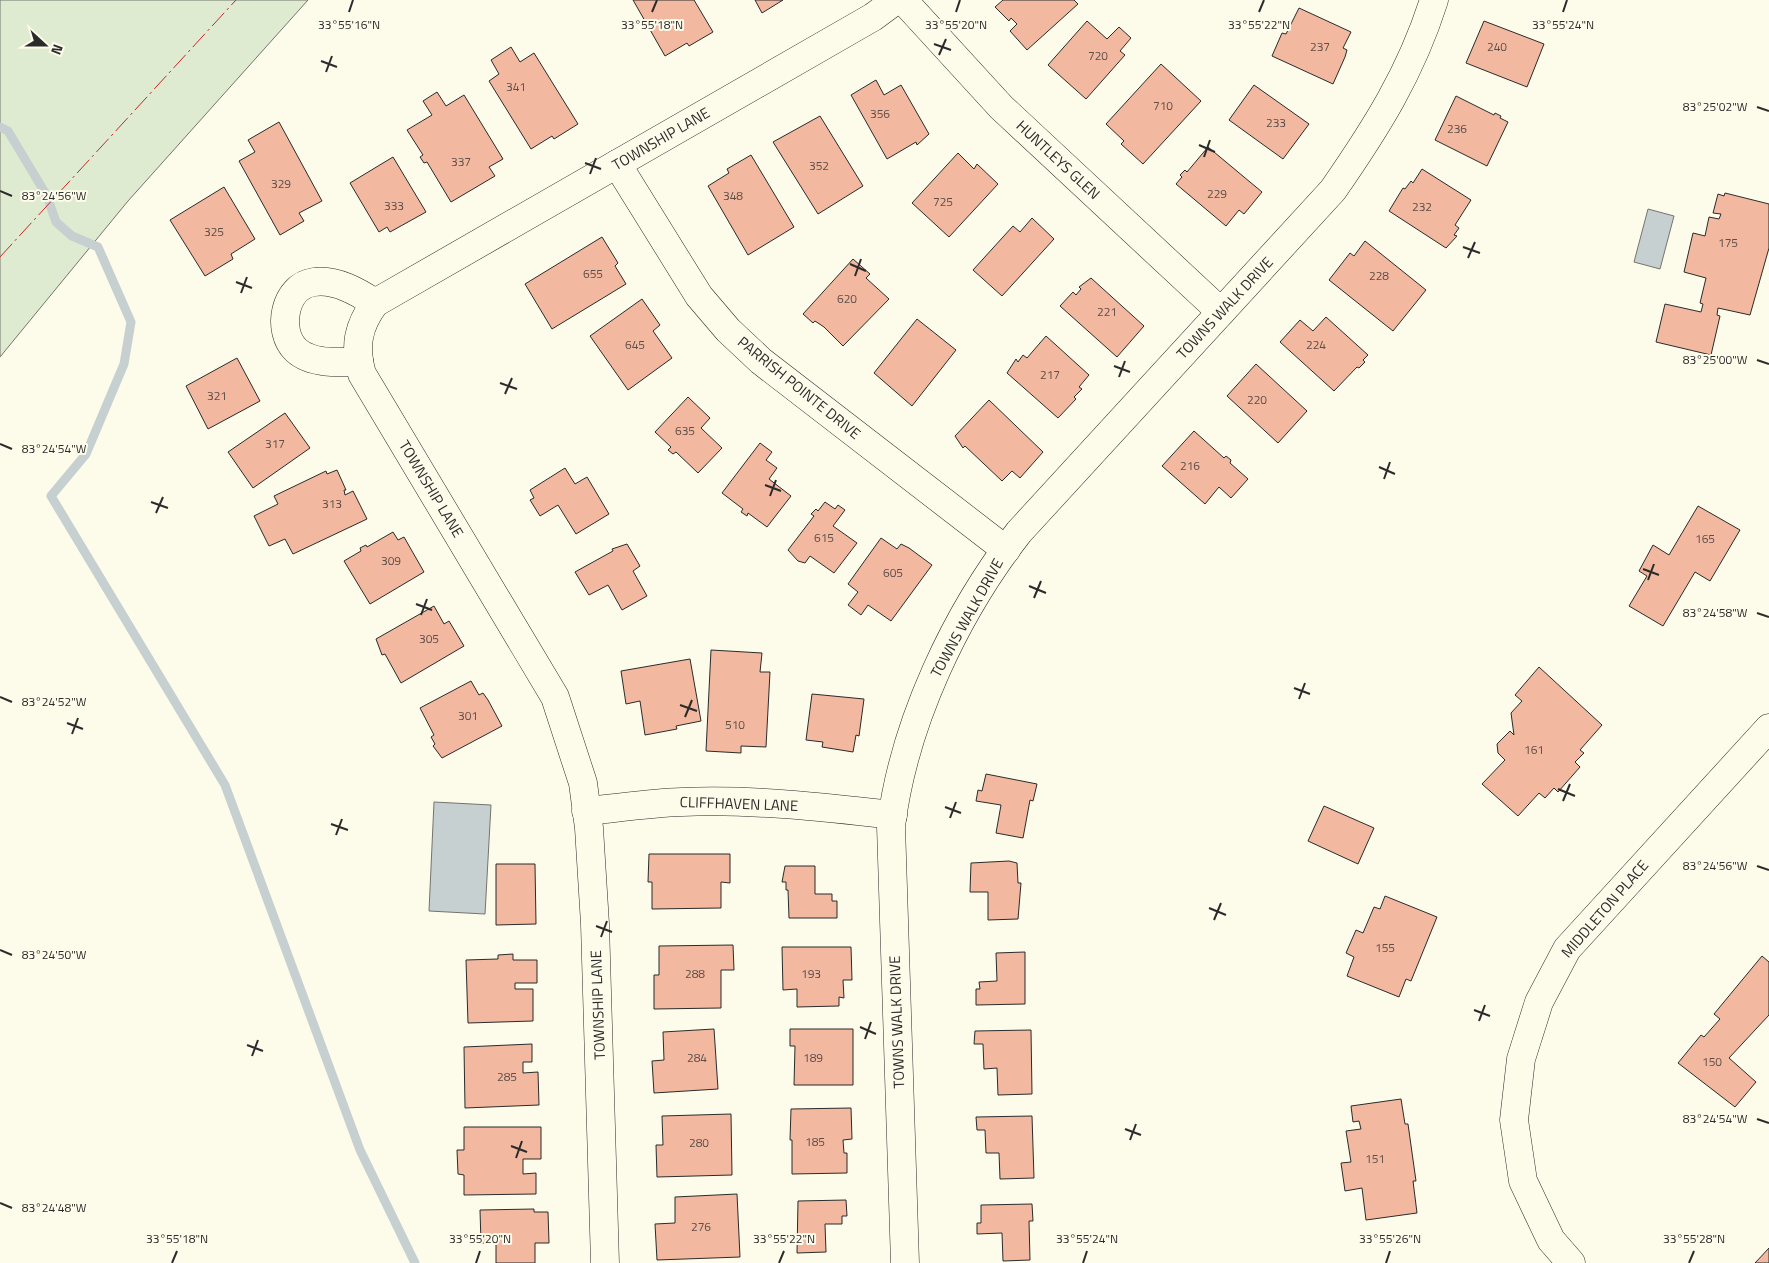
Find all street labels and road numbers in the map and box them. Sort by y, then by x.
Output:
street label: TOWNSHIP LANE [608,101,714,176]
street label: HUNTLEYS GLEN [1011,115,1105,205]
street label: TOWNS WALK DRIVE [1171,251,1278,364]
street label: PARRISH POINTE DRIVE [733,331,866,445]
street label: TOWNSHIP LANE [393,436,470,542]
street label: TOWNS WALK DRIVE [924,554,1009,681]
street label: CLIFFHAVEN LANE [679,790,799,817]
street label: MIDDLETON PLACE [1555,855,1654,963]
street label: TOWNSHIP LANE [584,950,611,1060]
street label: TOWNS WALK DRIVE [883,955,910,1089]

